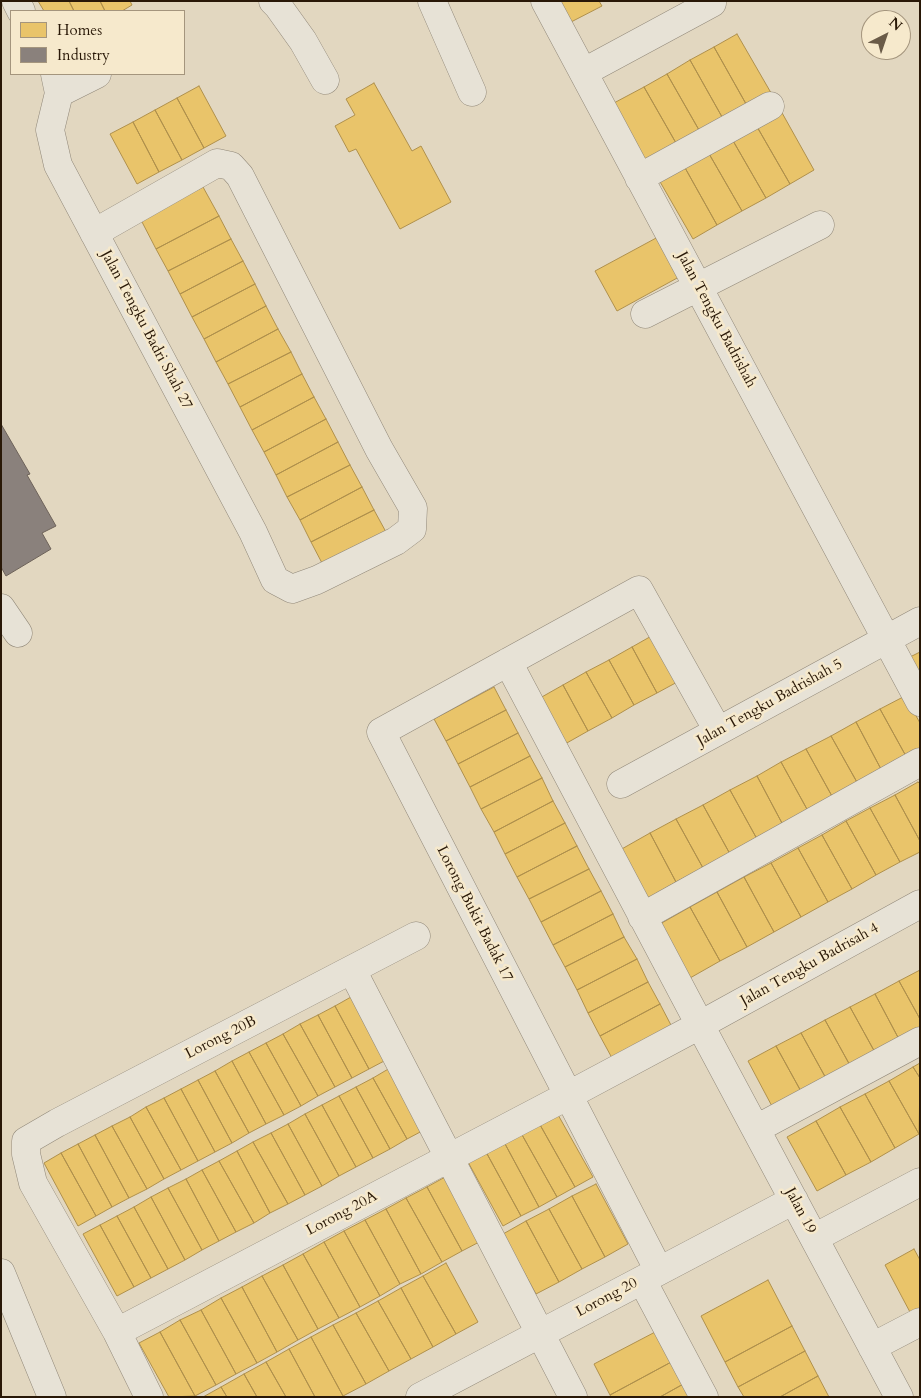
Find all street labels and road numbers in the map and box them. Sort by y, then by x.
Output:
street label: Jalan Tengku Badri Shah 27 [96,247,196,413]
street label: Jalan Tengku Badrishah [672,249,760,391]
street label: Jalan Tengku Badrishah 5 [694,656,846,750]
street label: Lorong Bukit Badak 17 [432,843,516,985]
street label: Jalan Tengku Badrisah 4 [738,919,882,1011]
street label: Lorong 20B [182,1012,260,1064]
street label: Jalan 19 [780,1185,820,1237]
street label: Lorong 20A [303,1188,381,1240]
street label: Lorong 20 [573,1274,641,1322]

